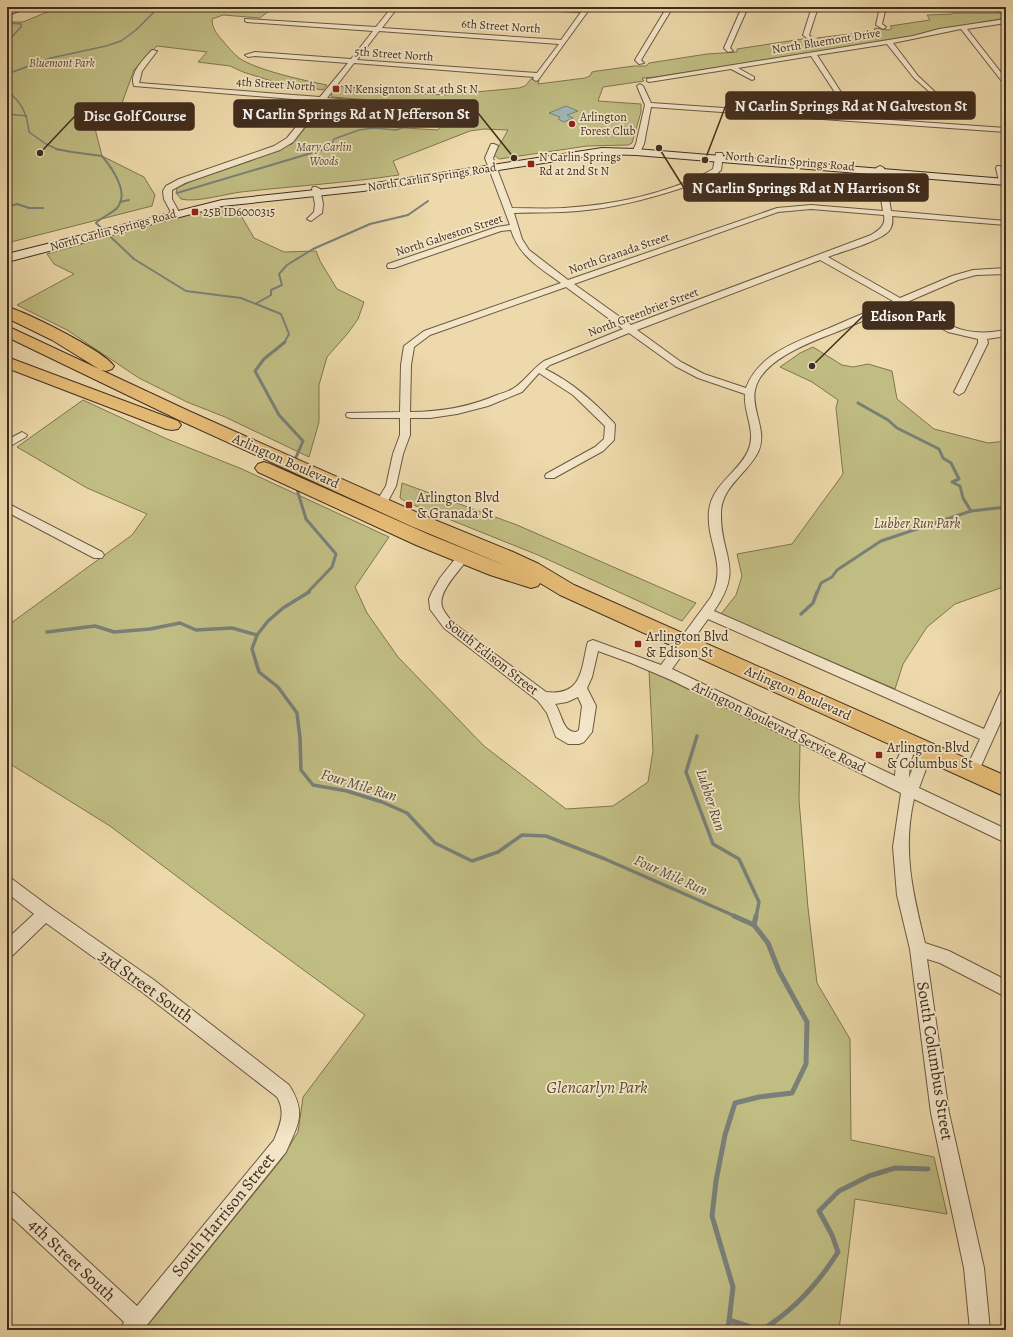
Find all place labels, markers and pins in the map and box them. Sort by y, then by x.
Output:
place label: N Kensignton St at 4th St N [344,81,478,97]
marker: N Kensignton St at 4th St N [331,84,341,94]
callout: N Carlin Springs Rd at N Galveston St [726,92,975,119]
callout: N Carlin Springs Rd at N Jefferson St [234,100,478,127]
callout: Disc Golf Course [75,103,194,130]
place label: Arlington Forest Club [579,109,636,139]
marker: Arlington Forest Club [567,119,577,129]
place label: N Carlin Springs Rd at 2nd St N [539,149,621,179]
marker: N Carlin Springs Rd at 2nd St N [526,159,536,169]
callout: N Carlin Springs Rd at N Harrison St [684,174,928,201]
place label: 25B ID6000315 [203,204,275,220]
marker: 25B ID6000315 [190,207,200,217]
callout: Edison Park [863,302,954,329]
place label: Arlington Blvd & Granada St [416,488,500,523]
marker: Arlington Blvd & Granada St [404,500,414,510]
place label: Arlington Blvd & Edison St [645,627,729,662]
marker: Arlington Blvd & Edison St [633,639,643,649]
place label: Arlington Blvd & Columbus St [886,738,973,773]
marker: Arlington Blvd & Columbus St [874,750,884,760]

